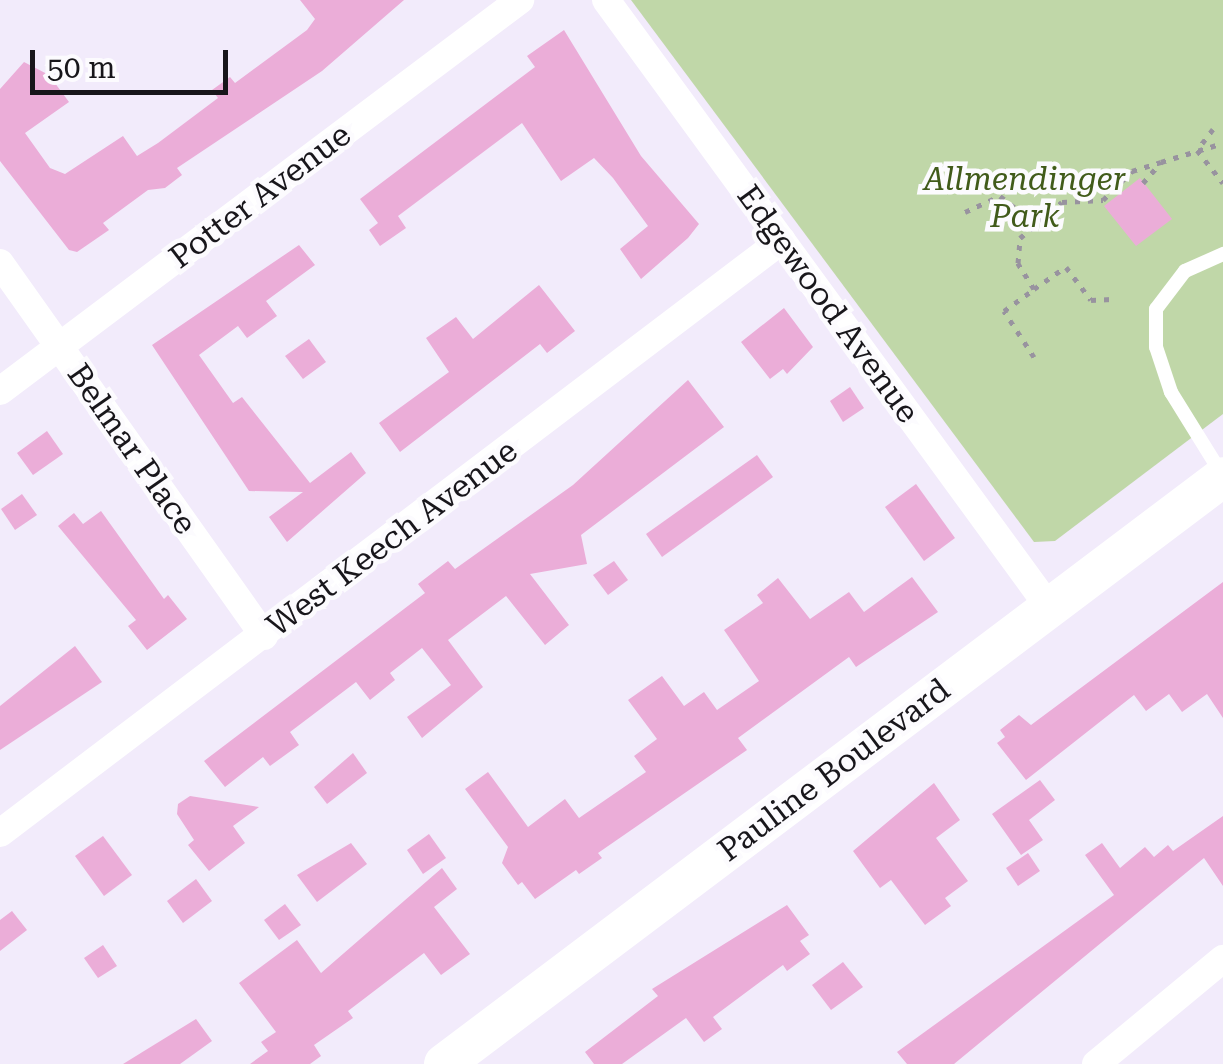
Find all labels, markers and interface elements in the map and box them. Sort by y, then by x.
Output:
scale bar [35,30,232,92]
text: 50 m [47,50,116,85]
street label: Potter Avenue [162,115,358,277]
park label: Allmendinger Park [924,161,1126,236]
street label: Edgewood Avenue [729,178,927,430]
street label: Belmar Place [59,356,205,542]
street label: West Keech Avenue [259,431,525,645]
street label: Pauline Boulevard [711,670,957,870]

